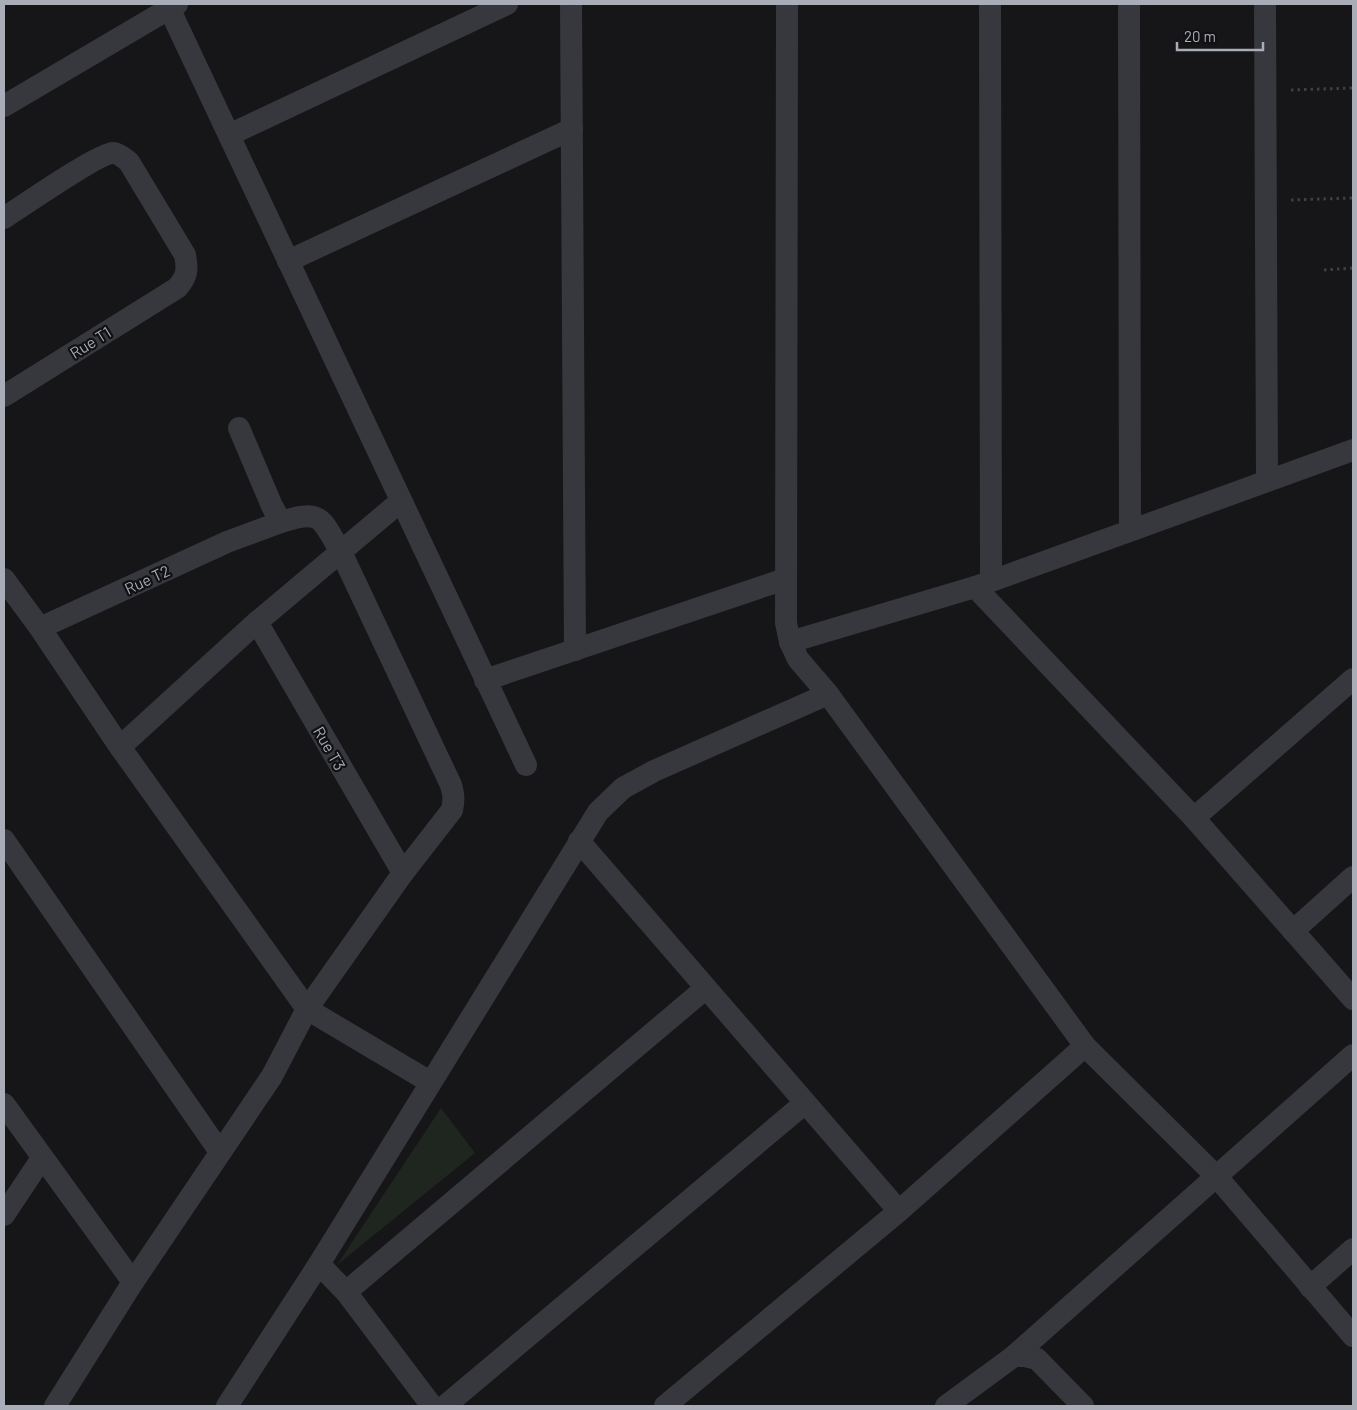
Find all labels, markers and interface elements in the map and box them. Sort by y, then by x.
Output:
scale bar [1177,20,1263,52]
text: 20 m [1184,27,1216,45]
street label: Rue T1 [66,322,114,362]
street label: Rue T2 [121,560,173,598]
street label: Rue T3 [310,723,350,773]

